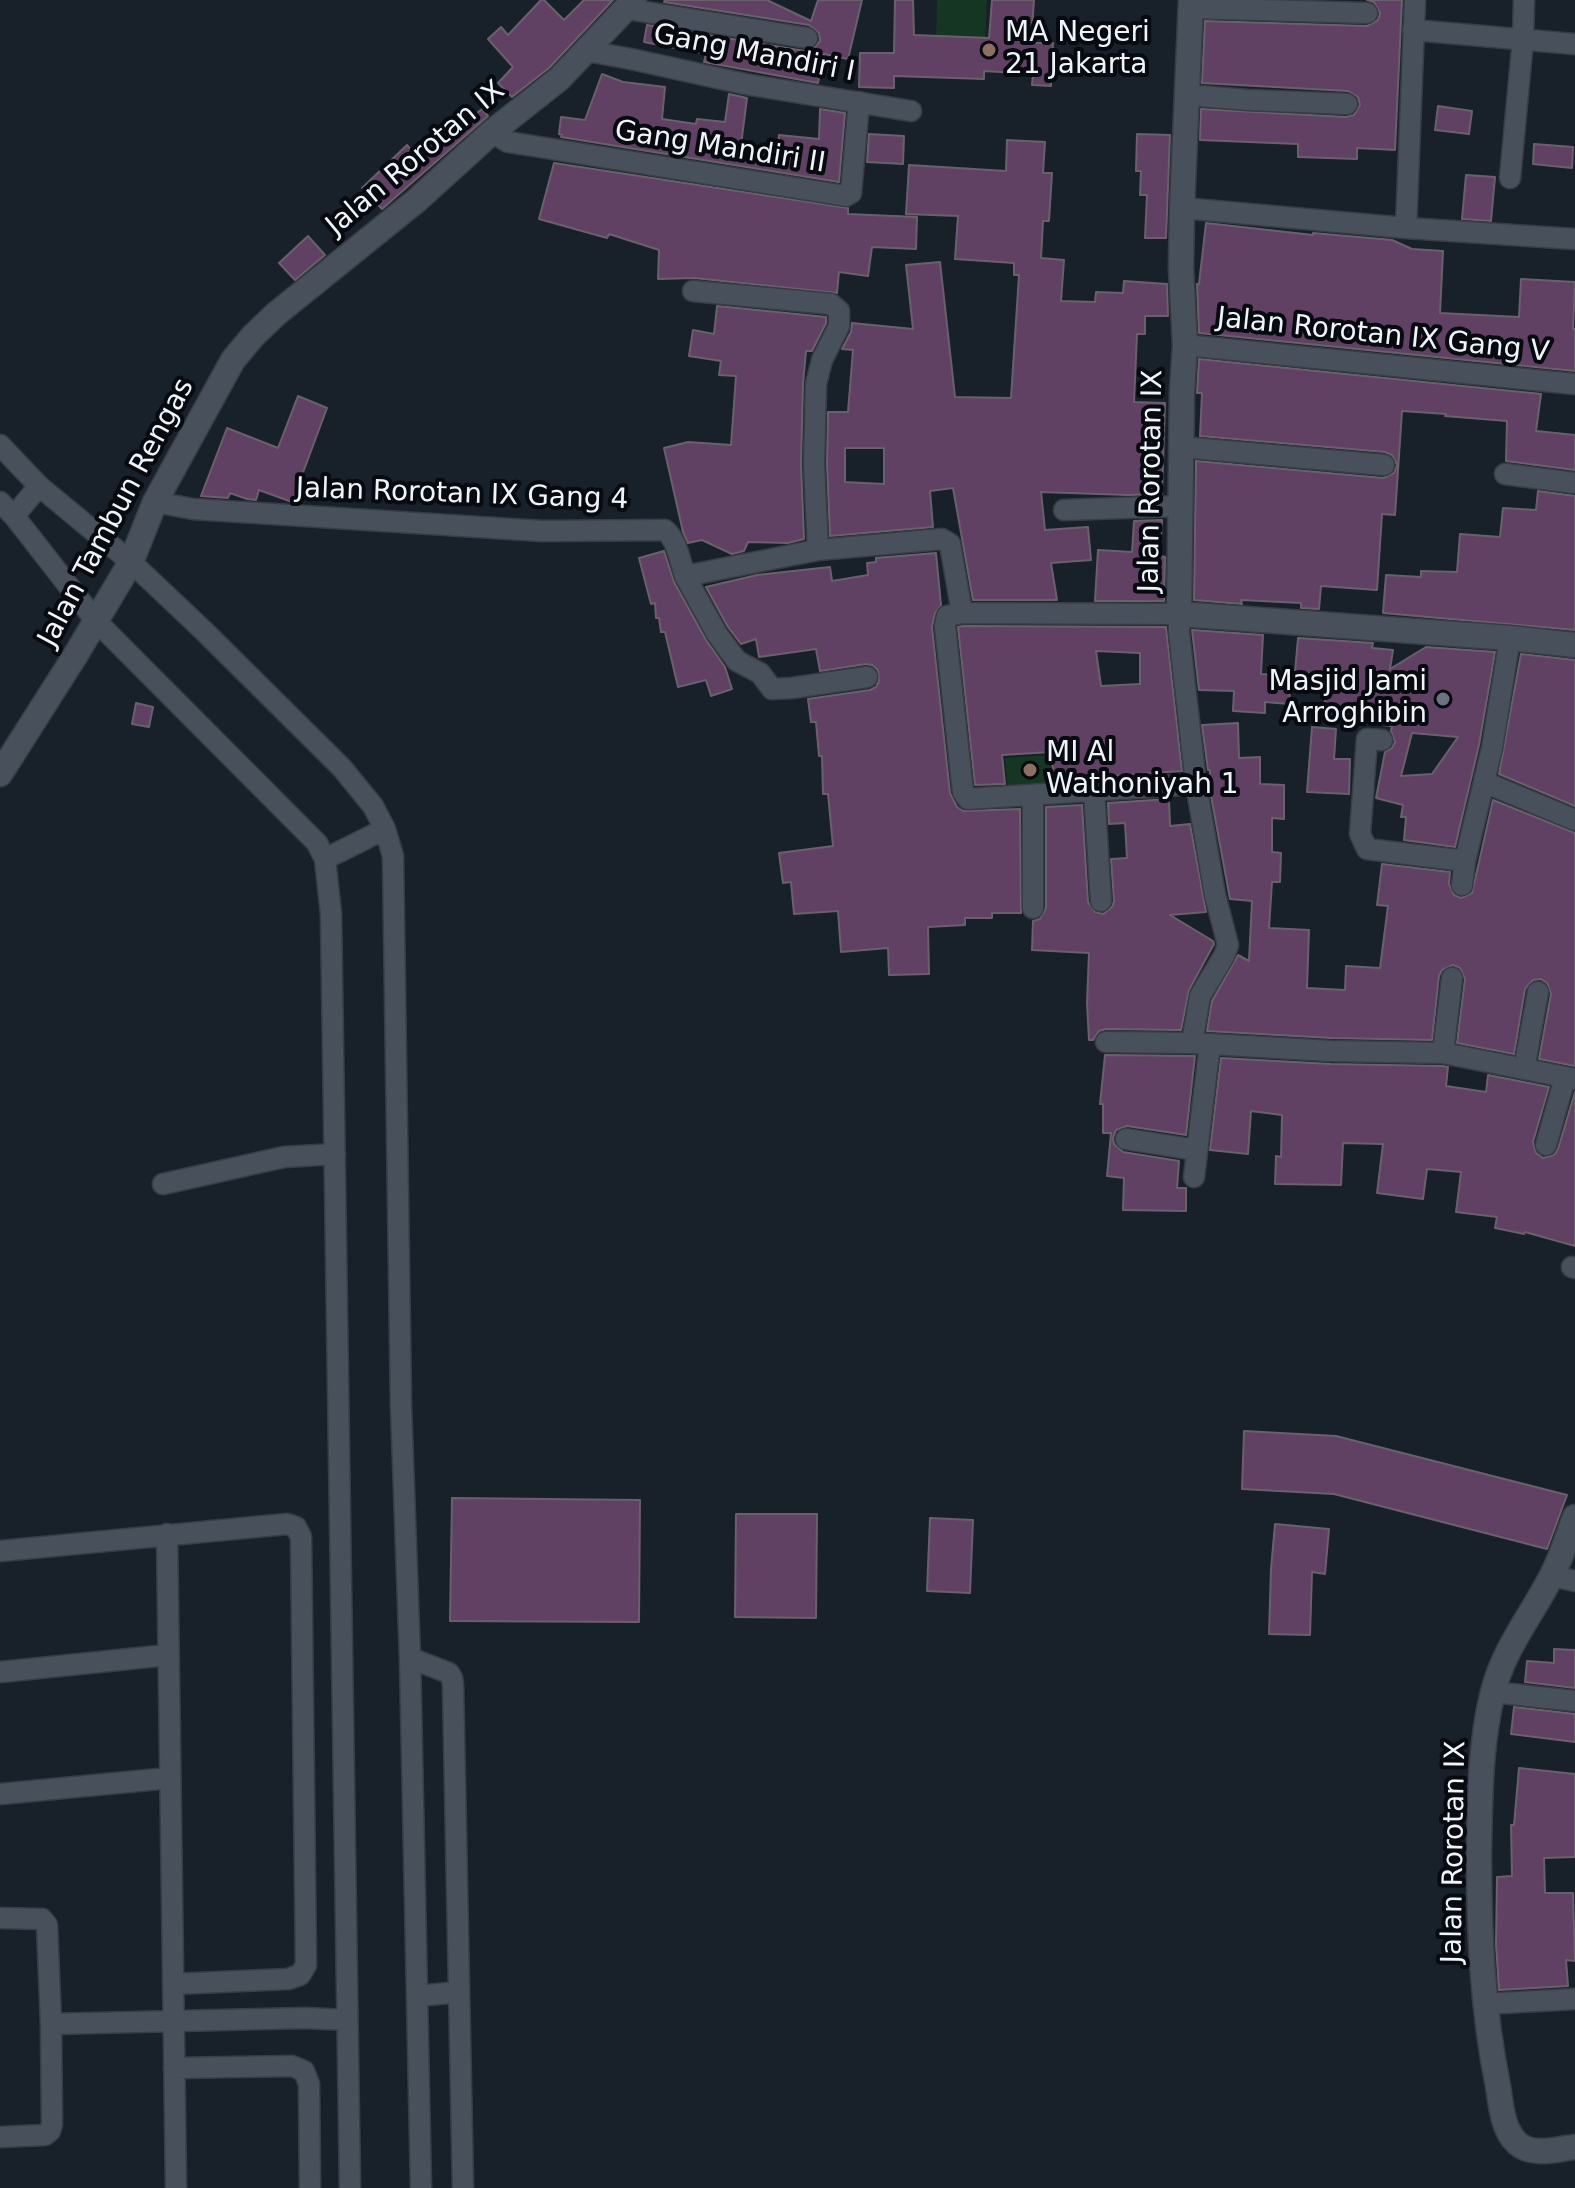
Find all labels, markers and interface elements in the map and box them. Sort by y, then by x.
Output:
place label: MA Negeri 21 Jakarta [1005,17,1150,83]
street label: Gang Mandiri I [651,18,857,90]
marker: MA Negeri 21 Jakarta [980,41,998,59]
street label: Jalan Rorotan IX [320,75,512,243]
street label: Gang Mandiri II [612,115,828,181]
street label: Jalan Rorotan IX Gang V [1215,302,1551,370]
street label: Jalan Rorotan IX [1133,369,1171,593]
street label: Jalan Tambun Rengas [32,373,202,653]
street label: Jalan Rorotan IX Gang 4 [295,472,629,518]
place label: Masjid Jami Arroghibin [1268,666,1427,732]
marker: Masjid Jami Arroghibin [1434,690,1452,708]
place label: MI Al Wathoniyah 1 [1046,737,1239,803]
marker: MI Al Wathoniyah 1 [1021,761,1039,779]
street label: Jalan Rorotan IX [1436,1740,1474,1964]

